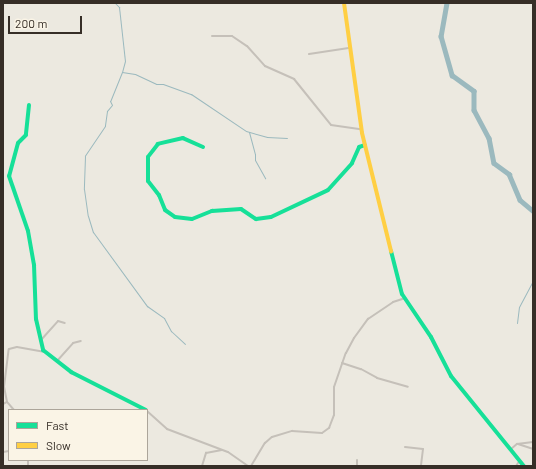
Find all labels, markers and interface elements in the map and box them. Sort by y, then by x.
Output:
scale bar [10,8,84,34]
text: 200 m [15,16,47,30]
legend [8,409,148,461]
text: Fast [46,418,69,432]
text: Slow [46,438,71,452]

